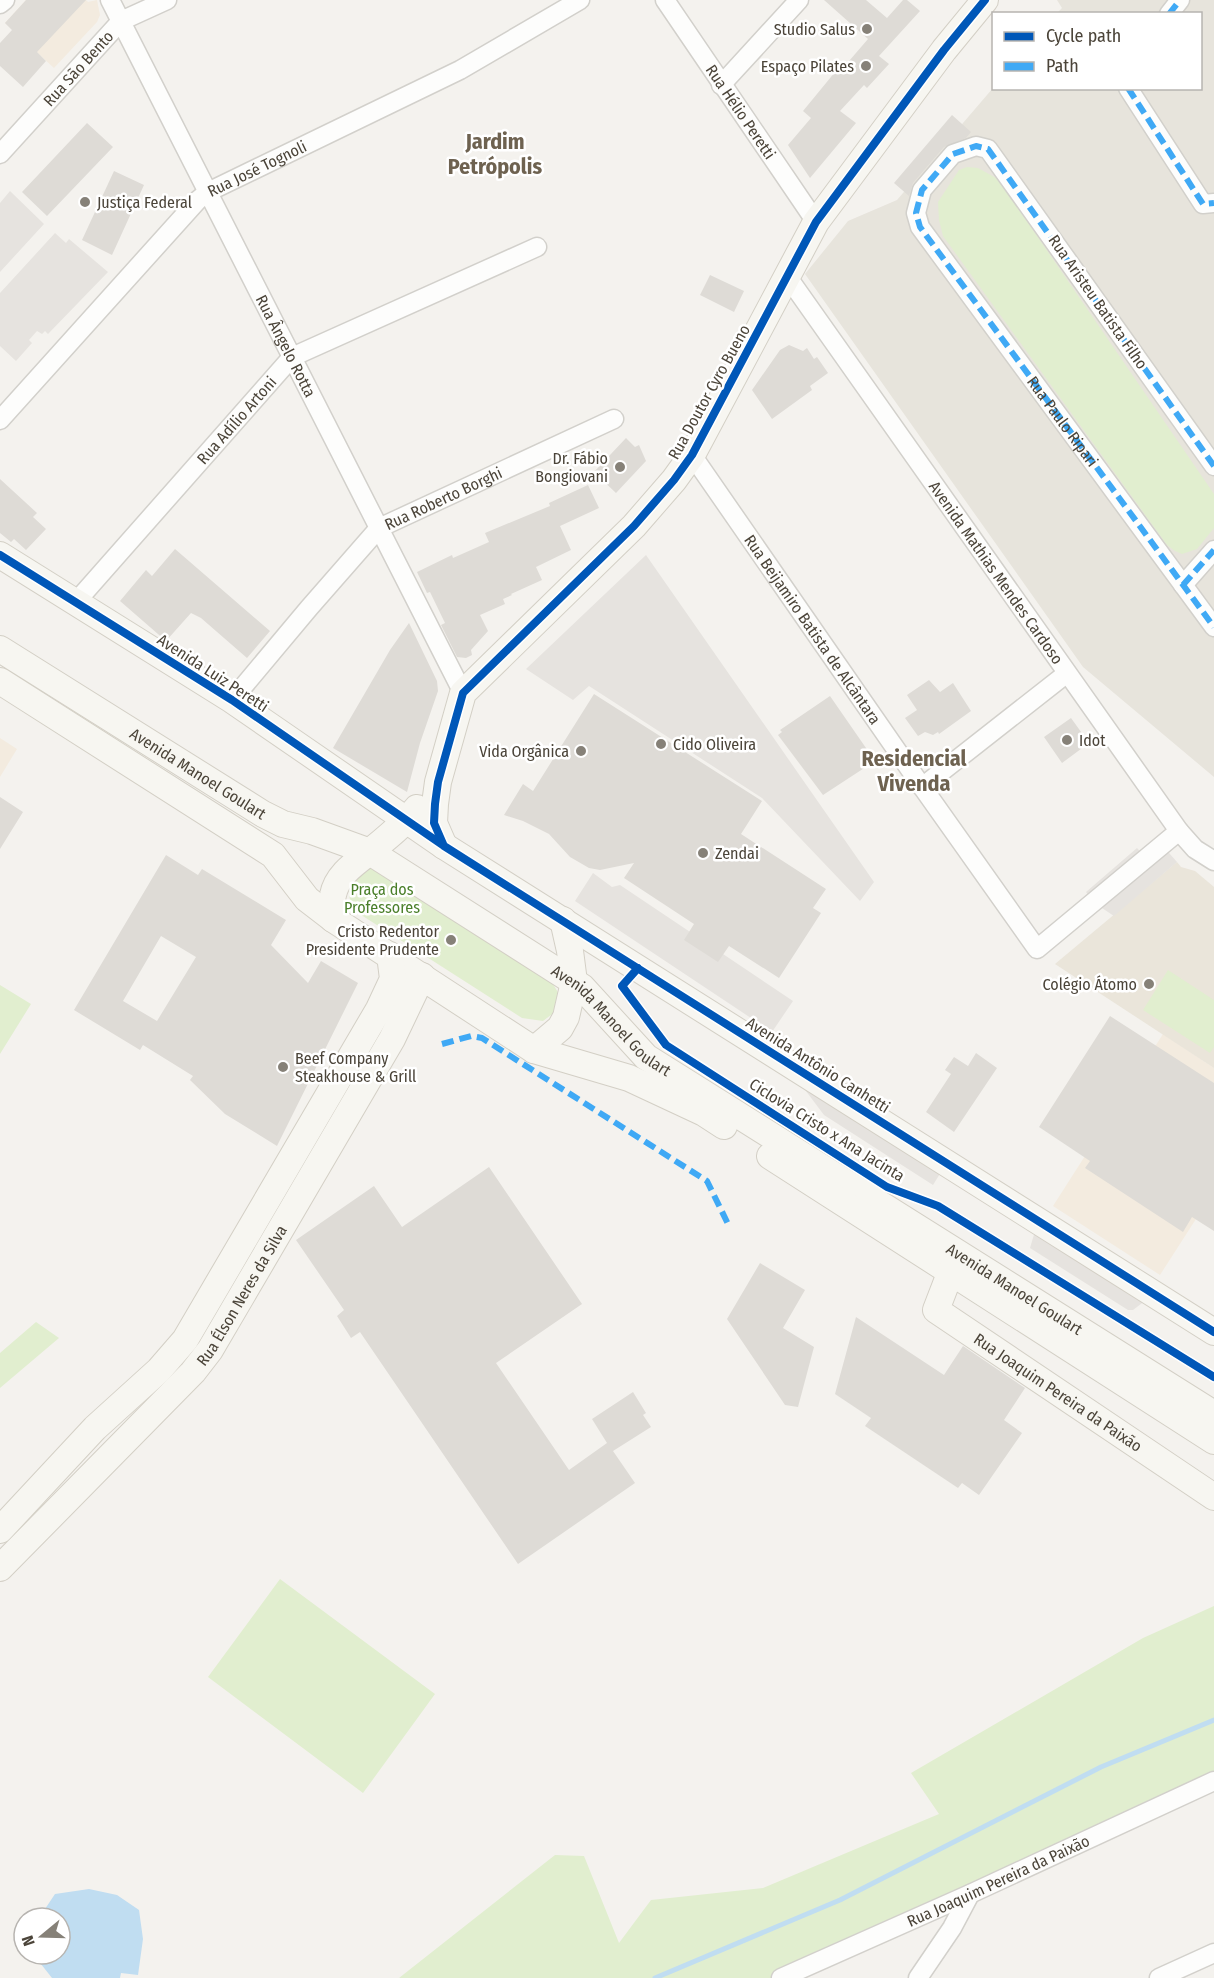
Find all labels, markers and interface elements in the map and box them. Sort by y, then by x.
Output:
legend [992,12,1202,90]
place label: Studio Salus [774,20,855,39]
marker: Studio Salus [860,22,874,36]
text: Cycle path [1046,25,1121,47]
street label: Rua São Bento [39,27,117,110]
text: Path [1046,55,1079,77]
place label: Espaço Pilates [761,57,854,76]
marker: Espaço Pilates [859,59,873,73]
street label: Rua Hélio Peretti [702,61,780,163]
district label: Jardim Petrópolis [448,128,543,180]
street label: Rua José Tognoli [204,136,309,200]
place label: Justiça Federal [97,193,192,212]
marker: Justiça Federal [78,195,92,209]
street label: Rua Aristeu Batista Filho [1044,231,1152,373]
street label: Rua Ângelo Rotta [252,291,320,400]
street label: Rua Doutor Cyro Bueno [664,321,754,463]
street label: Rua Adílio Artoni [193,372,280,468]
street label: Rua Paulo Ripari [1023,372,1102,470]
place label: Dr. Fábio Bongiovani [535,449,608,486]
marker: Dr. Fábio Bongiovani [613,460,627,474]
street label: Rua Roberto Borghi [381,463,505,534]
street label: Avenida Mathias Mendes Cardoso [925,477,1067,668]
street label: Rua Beijamiro Batista de Alcântara [741,531,885,728]
street label: Avenida Luiz Peretti [154,630,272,716]
street label: Avenida Manoel Goulart [127,724,270,823]
place label: Idot [1079,731,1106,750]
marker: Idot [1060,733,1074,747]
place label: Cido Oliveira [673,735,756,754]
marker: Cido Oliveira [654,737,668,751]
place label: Vida Orgânica [479,742,569,761]
marker: Vida Orgânica [574,744,588,758]
district label: Residencial Vivenda [861,745,968,797]
place label: Zendai [715,844,759,863]
marker: Zendai [696,846,710,860]
park label: Praça dos Professores [344,880,420,917]
place label: Cristo Redentor Presidente Prudente [306,922,439,959]
marker: Cristo Redentor Presidente Prudente [444,933,458,947]
street label: Avenida Manoel Goulart [548,961,675,1080]
place label: Colégio Átomo [1042,975,1137,994]
marker: Colégio Átomo [1142,977,1156,991]
street label: Avenida Antônio Canhetti [743,1013,893,1117]
place label: Beef Company Steakhouse & Grill [295,1049,416,1086]
marker: Beef Company Steakhouse & Grill [276,1060,290,1074]
street label: Ciclovia Cristo x Ana Jacinta [746,1074,908,1186]
street label: Rua Élson Neres da Silva [192,1221,291,1369]
street label: Avenida Manoel Goulart [943,1239,1087,1339]
street label: Rua Joaquim Pereira da Paixão [970,1329,1146,1455]
street label: Rua Joaquim Pereira da Paixão [904,1831,1092,1930]
north arrow [12,1906,72,1966]
text: N [18,1933,39,1948]

